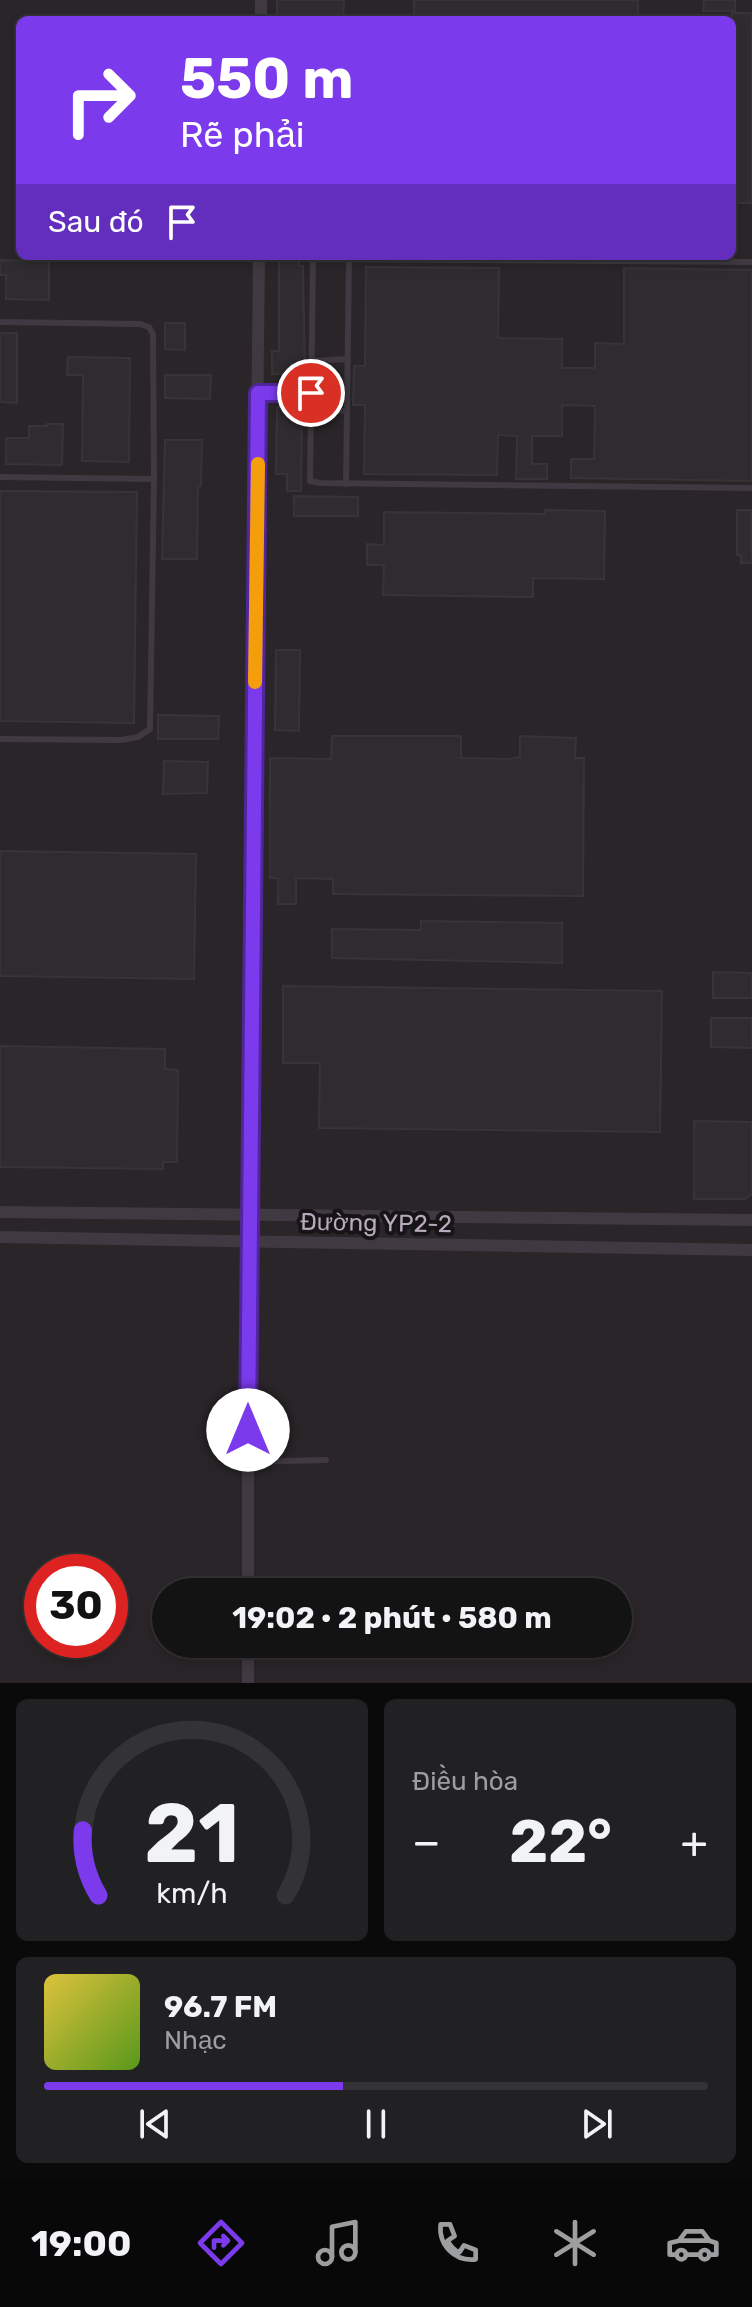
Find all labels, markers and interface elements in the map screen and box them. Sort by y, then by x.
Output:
text: 550 m [180,46,354,112]
icon: right [48,48,152,152]
text: Rẽ phải [180,113,304,156]
icon: arrive [160,200,204,244]
text: Sau đó [48,204,144,240]
pin [277,359,345,427]
icon: arrive [289,371,333,415]
street label: Đường YP2-2 [300,1208,452,1238]
position arrow [206,1388,290,1472]
speed limit sign: 30 [24,1554,128,1658]
text: 19:02 · 2 phút · 580 m [232,1600,552,1636]
text: Điều hòa [412,1766,518,1797]
text: 21 [144,1784,240,1883]
text: 22° [509,1806,612,1877]
text: − [412,1816,441,1868]
text: + [681,1816,708,1868]
text: km/h [156,1876,228,1910]
text: 96.7 FM [164,1989,277,2025]
text: Nhạc [164,2025,227,2056]
icon: previous [133,2102,177,2146]
icon: pause [354,2102,398,2146]
icon: next [575,2102,619,2146]
icon: directions [193,2215,249,2271]
icon: music [311,2215,367,2271]
icon: phone [429,2215,485,2271]
icon: climate [547,2215,603,2271]
icon: car [665,2215,721,2271]
text: 19:00 [31,2222,131,2265]

